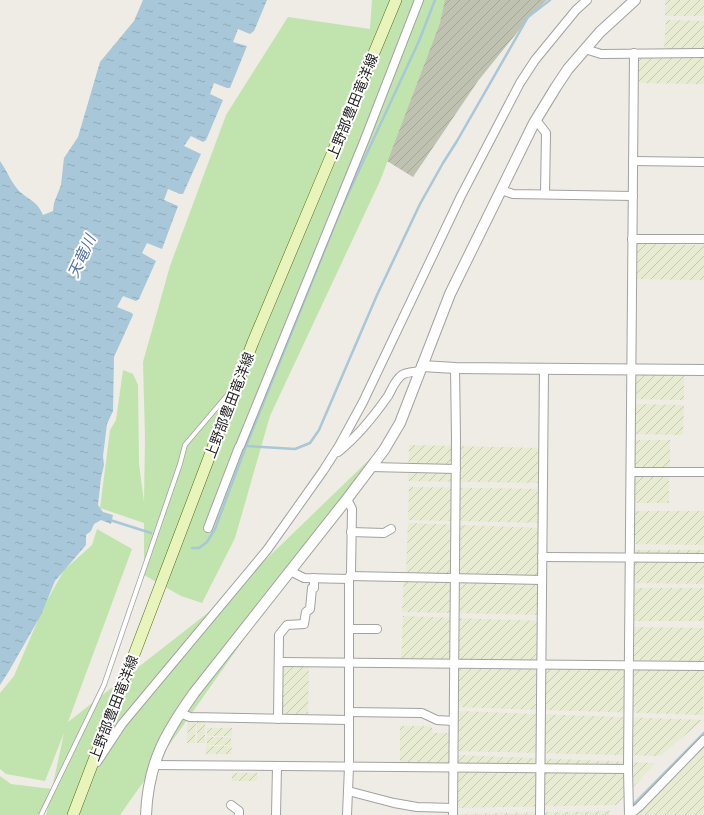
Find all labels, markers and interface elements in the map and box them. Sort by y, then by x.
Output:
street label: 上野部豊田竜洋線 [323,51,381,161]
water label: 天竜川 [63,230,100,280]
street label: 上野部豊田竜洋線 [201,350,257,460]
street label: 上野部豊田竜洋線 [85,653,141,763]

